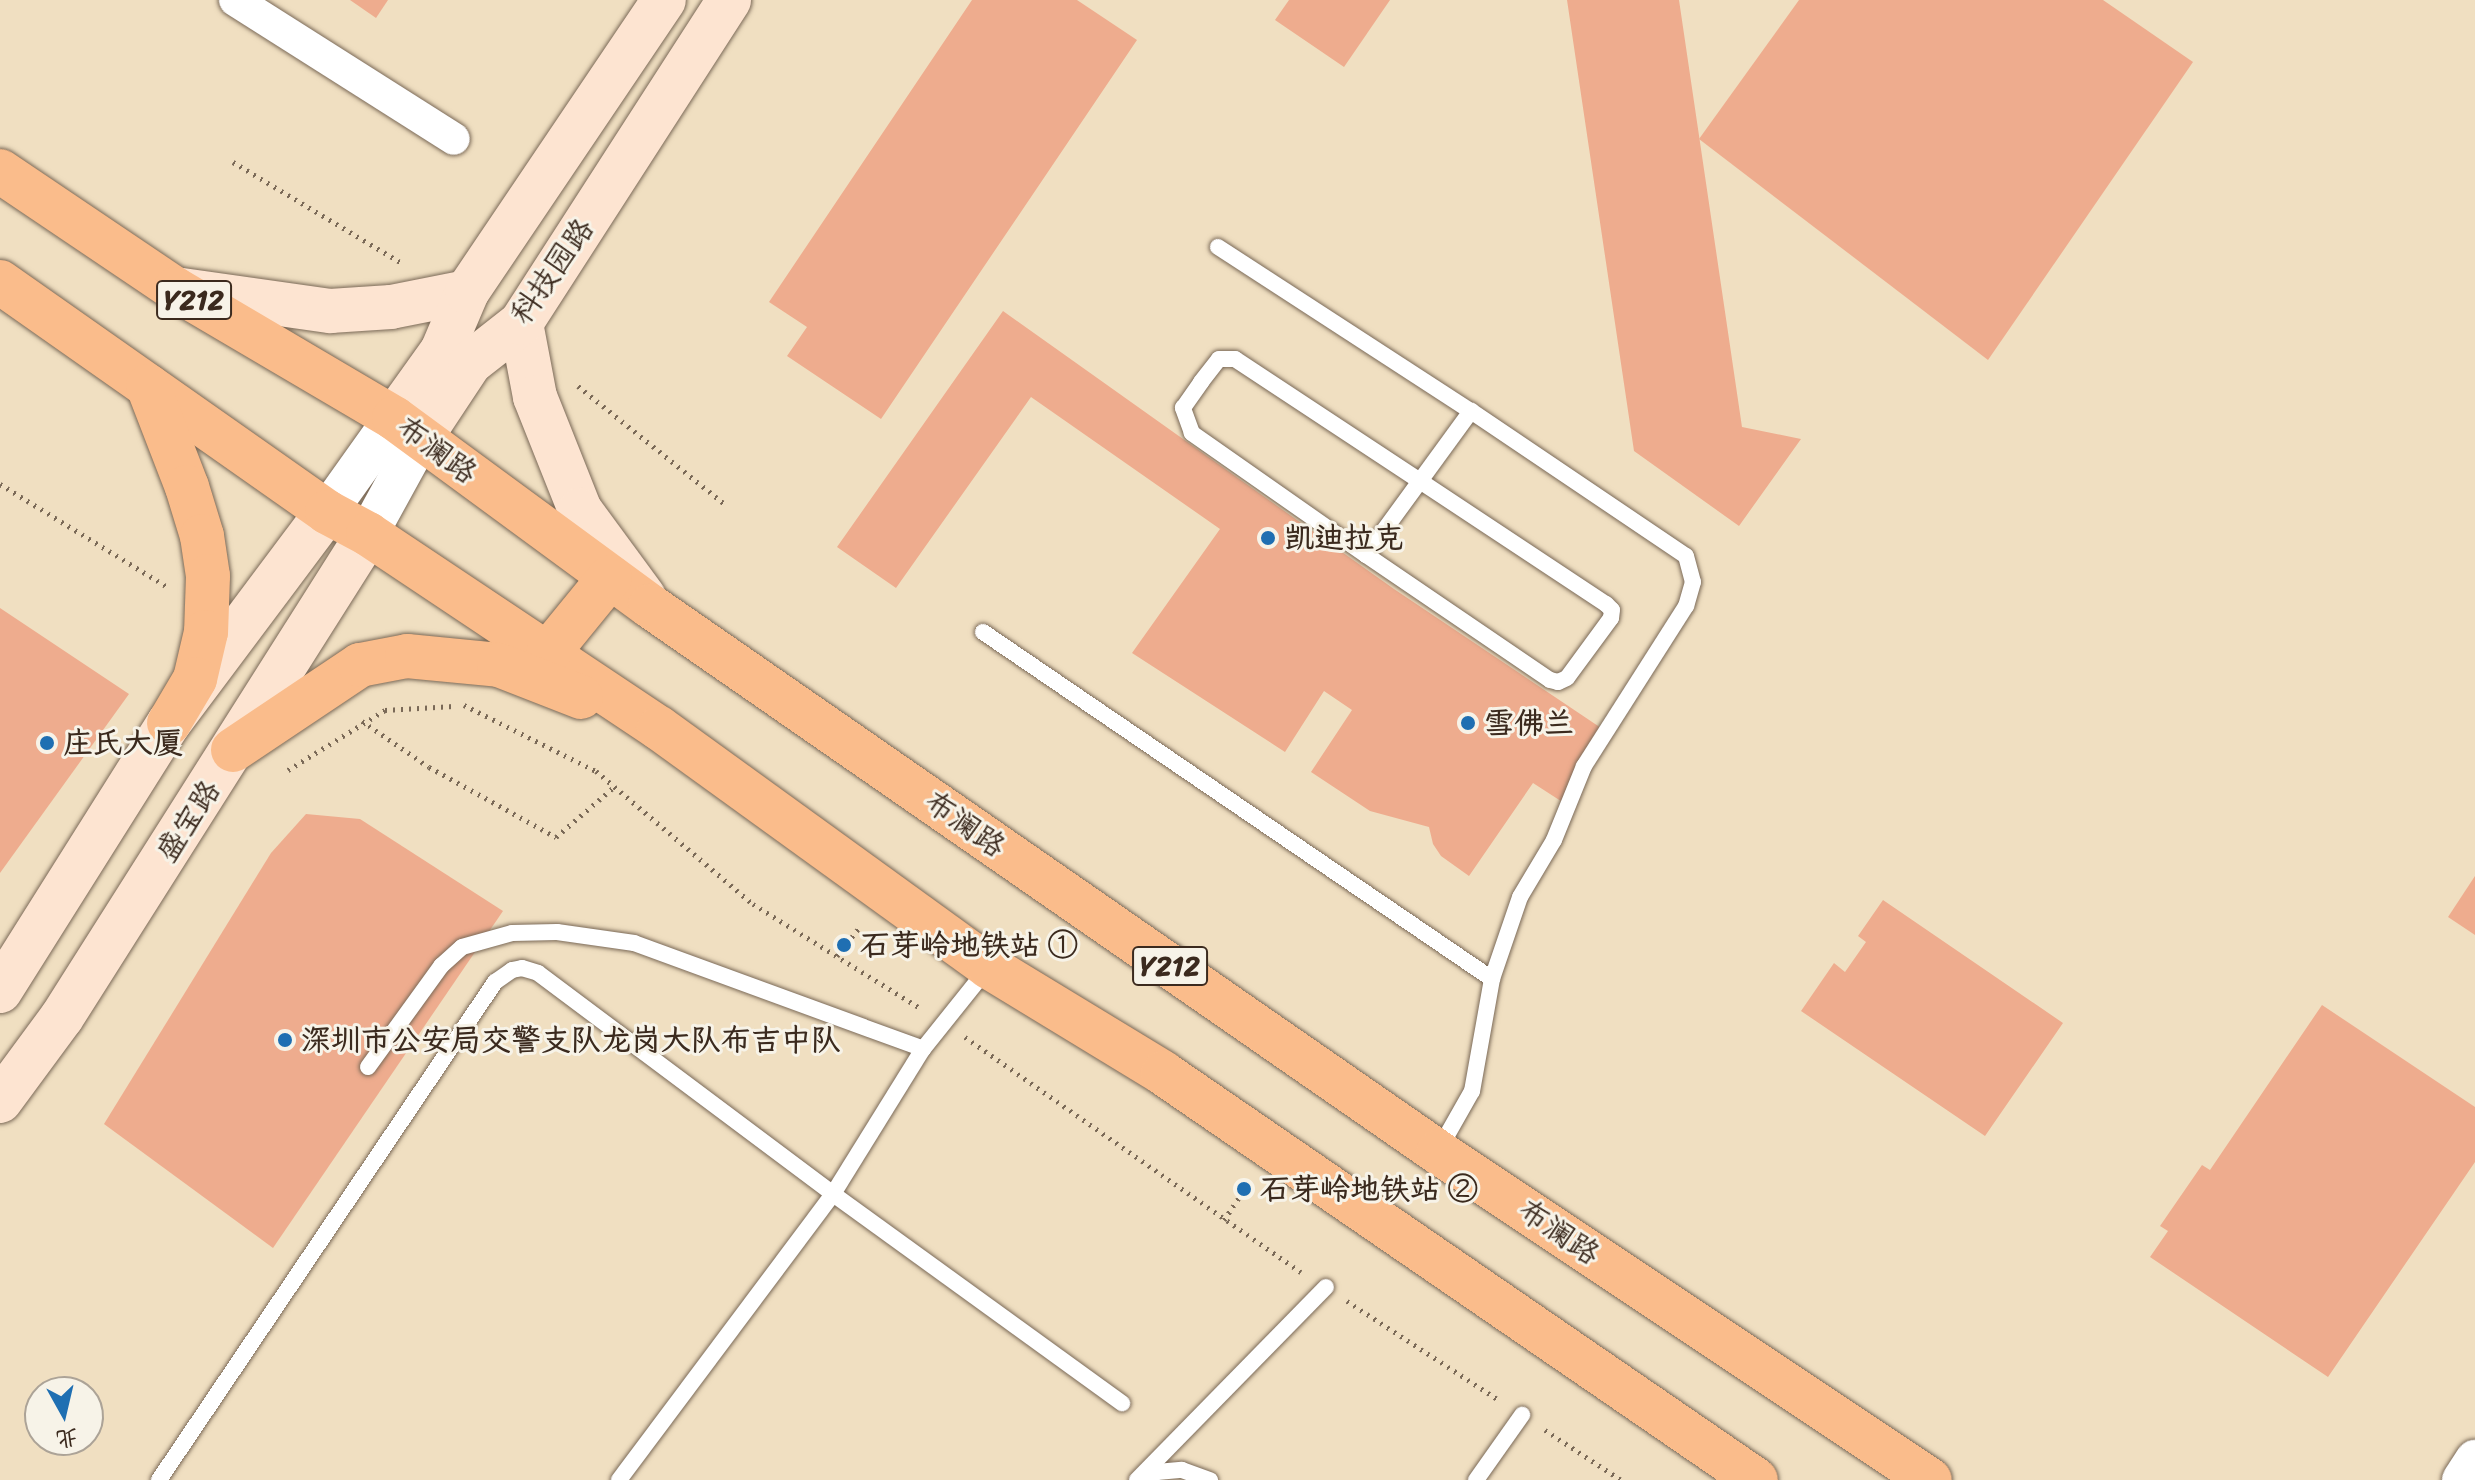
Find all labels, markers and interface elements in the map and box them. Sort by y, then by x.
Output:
street label: 科技园路 [503,212,601,330]
road number: Y212 [156,276,232,324]
street label: 布澜路 [390,409,484,491]
place label: 凯迪拉克 [1284,520,1404,556]
marker: 凯迪拉克 [1259,529,1277,547]
place label: 雪佛兰 [1484,705,1574,741]
marker: 雪佛兰 [1459,714,1477,732]
place label: 庄氏大厦 [63,725,183,761]
marker: 庄氏大厦 [38,734,56,752]
street label: 盛宝路 [148,773,228,869]
street label: 布澜路 [918,783,1012,865]
place label: 石芽岭地铁站 ① [860,927,1078,963]
marker: 石芽岭地铁站 ① [835,936,853,954]
road number: Y212 [1132,942,1208,990]
place label: 深圳市公安局交警支队龙岗大队布吉中队 [301,1022,841,1058]
marker: 深圳市公安局交警支队龙岗大队布吉中队 [276,1031,294,1049]
place label: 石芽岭地铁站 ② [1260,1171,1478,1207]
marker: 石芽岭地铁站 ② [1235,1180,1253,1198]
street label: 布澜路 [1512,1192,1606,1272]
north arrow [24,1376,104,1456]
text: 北 [54,1417,81,1459]

